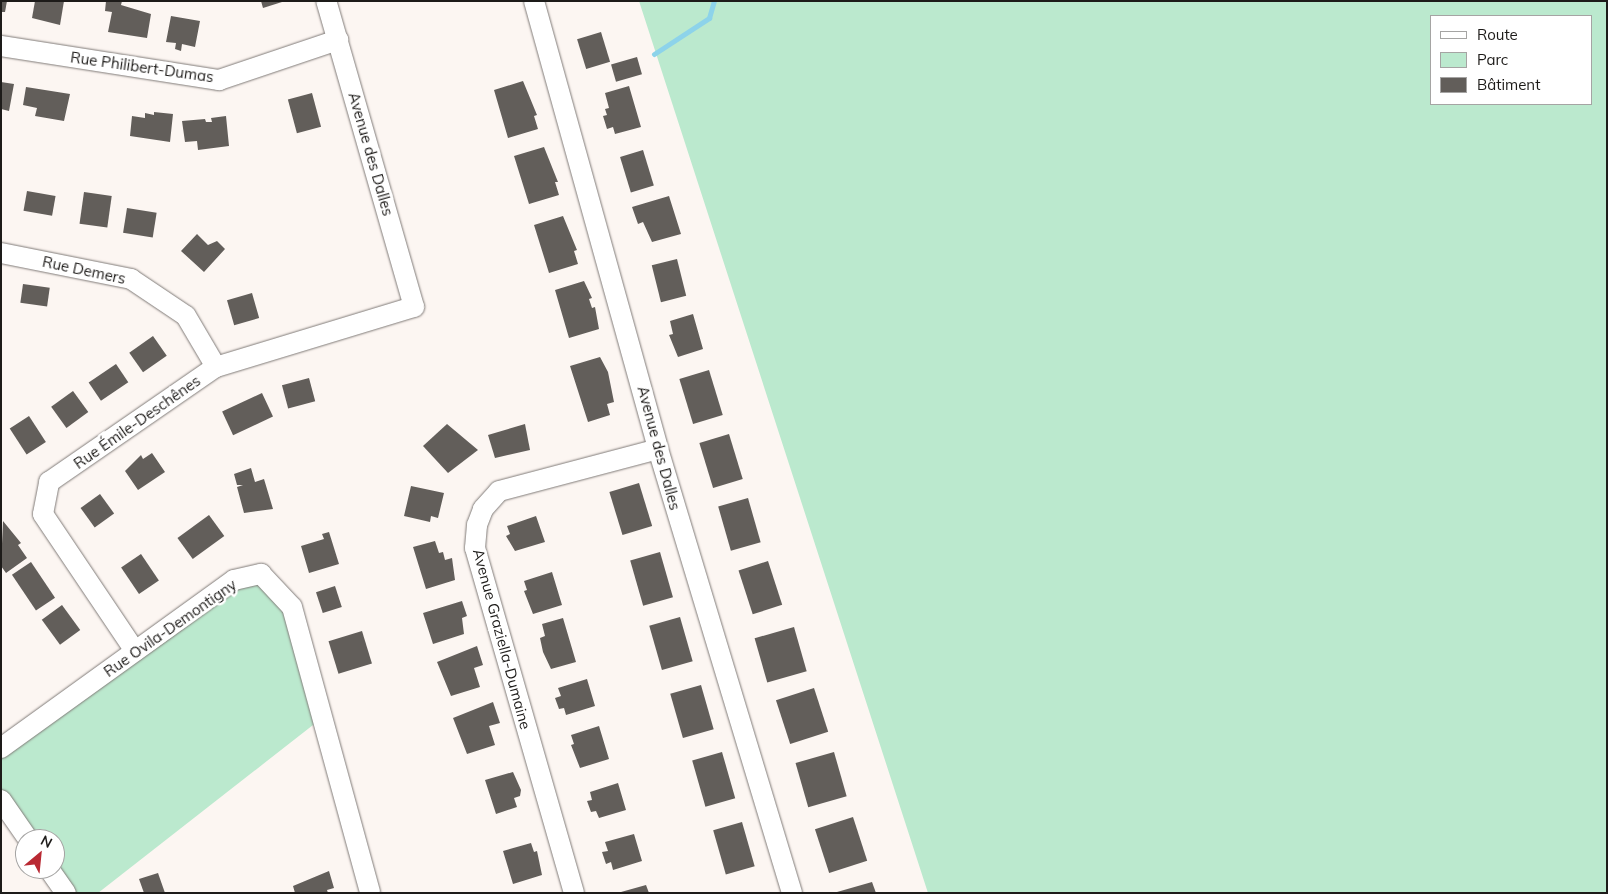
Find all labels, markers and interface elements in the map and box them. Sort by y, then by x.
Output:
legend [1430,15,1593,105]
text: Route [1477,25,1518,44]
street label: Rue Philibert-Dumas [69,48,215,86]
text: Parc [1477,50,1508,69]
text: Bâtiment [1477,75,1540,94]
street label: Avenue des Dalles [345,90,397,218]
street label: Rue Demers [41,252,127,288]
street label: Rue Émile-Deschênes [70,371,204,473]
street label: Avenue des Dalles [634,384,684,512]
street label: Avenue Graziella-Dumaine [469,547,535,731]
street label: Rue Ovila-Demontigny [100,575,240,681]
north arrow [15,829,65,879]
text: N [38,831,55,852]

